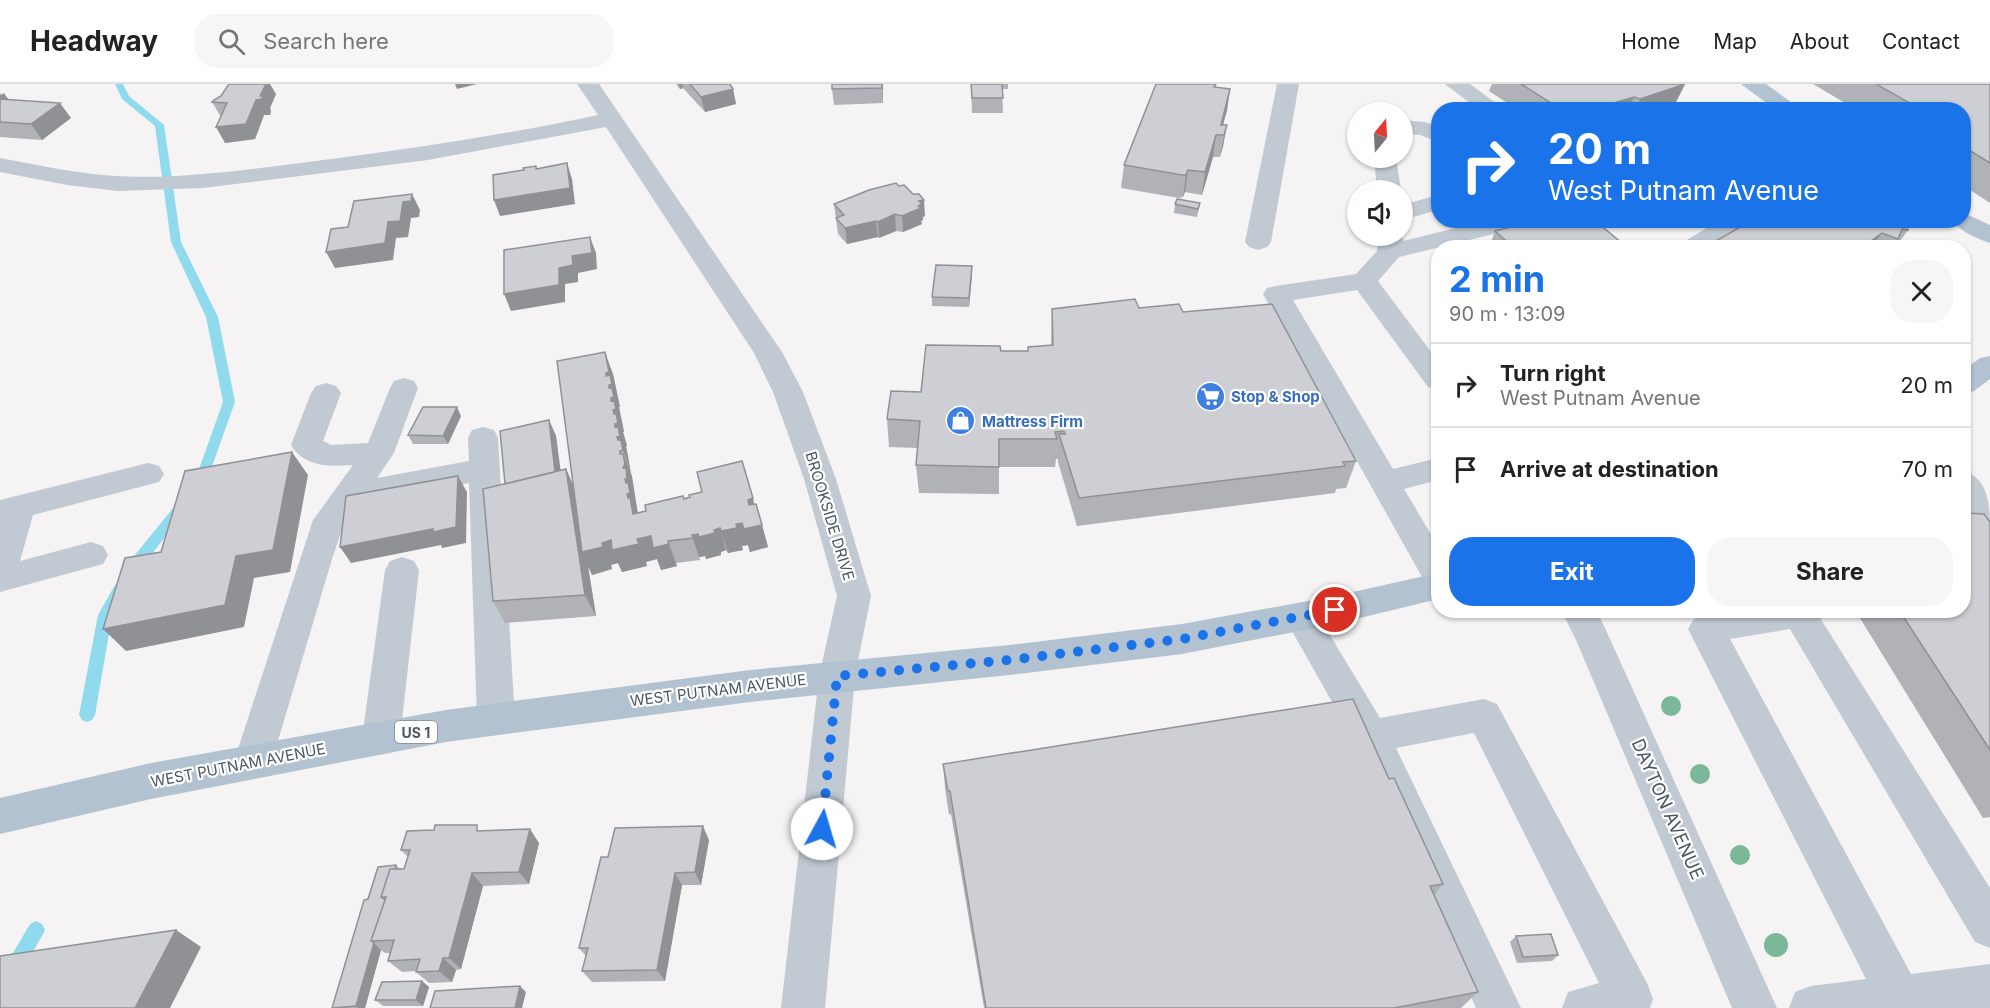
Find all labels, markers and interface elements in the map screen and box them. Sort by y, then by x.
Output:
search box [194,14,614,68]
text: Headway [30,24,158,58]
icon: search [215,25,248,58]
text: Search here [263,28,389,54]
text: Home [1621,29,1680,54]
text: Map [1713,29,1757,54]
text: About [1790,29,1849,54]
text: Contact [1882,29,1960,54]
north arrow [1347,102,1413,168]
map controls [1347,102,1413,246]
text: 20 m [1548,123,1651,174]
icon: right [1449,126,1527,204]
text: West Putnam Avenue [1548,174,1819,207]
button: sound [1347,180,1413,246]
text: 2 min [1449,257,1545,301]
button: close [1890,260,1953,323]
text: 90 m · 13:09 [1449,302,1565,326]
text: Turn right [1500,360,1606,386]
icon: right [1449,369,1482,402]
text: 20 m [1900,372,1953,398]
supermarket icon: Stop & Shop [1194,380,1226,412]
text: West Putnam Avenue [1500,386,1701,410]
place label: Stop & Shop [1231,387,1320,406]
shop icon: Mattress Firm [945,405,977,437]
place label: Mattress Firm [982,412,1083,431]
street label: BROOKSIDE DRIVE [801,449,859,583]
icon: arrive [1449,453,1482,486]
text: Arrive at destination [1500,456,1719,482]
text: 70 m [1902,456,1953,482]
button: Exit [1449,537,1695,606]
button: Share [1707,537,1953,606]
pin [1309,584,1360,635]
icon: arrive [1318,593,1351,626]
street label: WEST PUTNAM AVENUE [629,670,807,710]
road number: US 1 [395,721,437,743]
street label: DAYTON AVENUE [1628,735,1708,883]
street label: WEST PUTNAM AVENUE [149,739,327,791]
position arrow [790,797,854,861]

